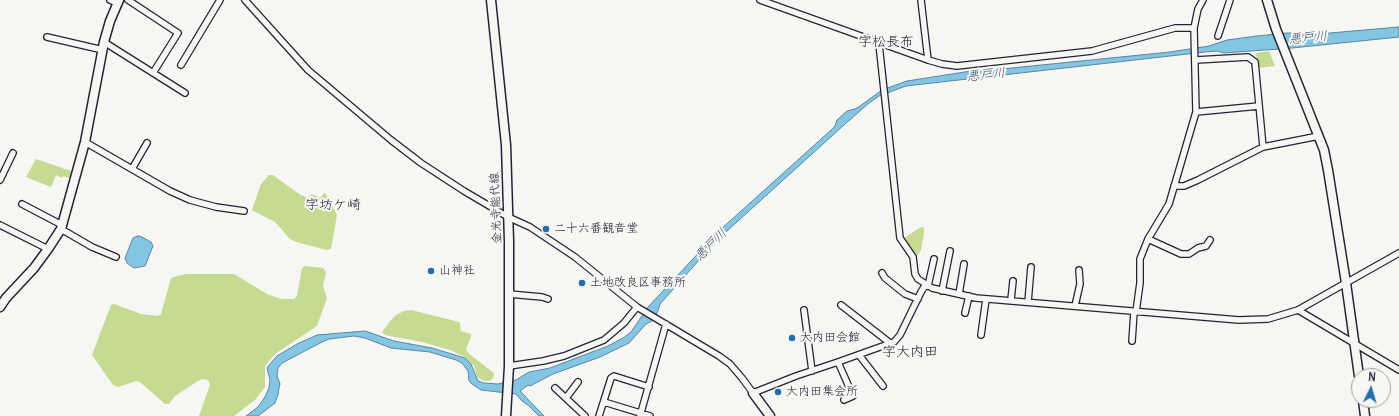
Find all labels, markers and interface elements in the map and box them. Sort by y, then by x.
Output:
water label: 悪戸川 [1288,29,1328,47]
district label: 字松長布 [858,34,914,50]
water label: 悪戸川 [966,65,1006,85]
street label: 金光寺能代線 [488,172,504,244]
district label: 字坊ケ崎 [305,197,361,213]
place label: 二十六番観音堂 [554,222,638,236]
marker: 二十六番観音堂 [541,224,551,234]
water label: 悪戸川 [692,226,730,264]
place label: 山神社 [439,264,475,278]
marker: 山神社 [426,266,436,276]
place label: 土地改良区事務所 [590,276,686,290]
marker: 土地改良区事務所 [577,278,587,288]
place label: 大内田会館 [800,331,860,345]
marker: 大内田会館 [787,333,797,343]
district label: 字大内田 [882,344,938,360]
north arrow [1351,368,1391,408]
text: N [1368,370,1376,384]
place label: 大内田集会所 [786,385,858,399]
marker: 大内田集会所 [773,387,783,397]

